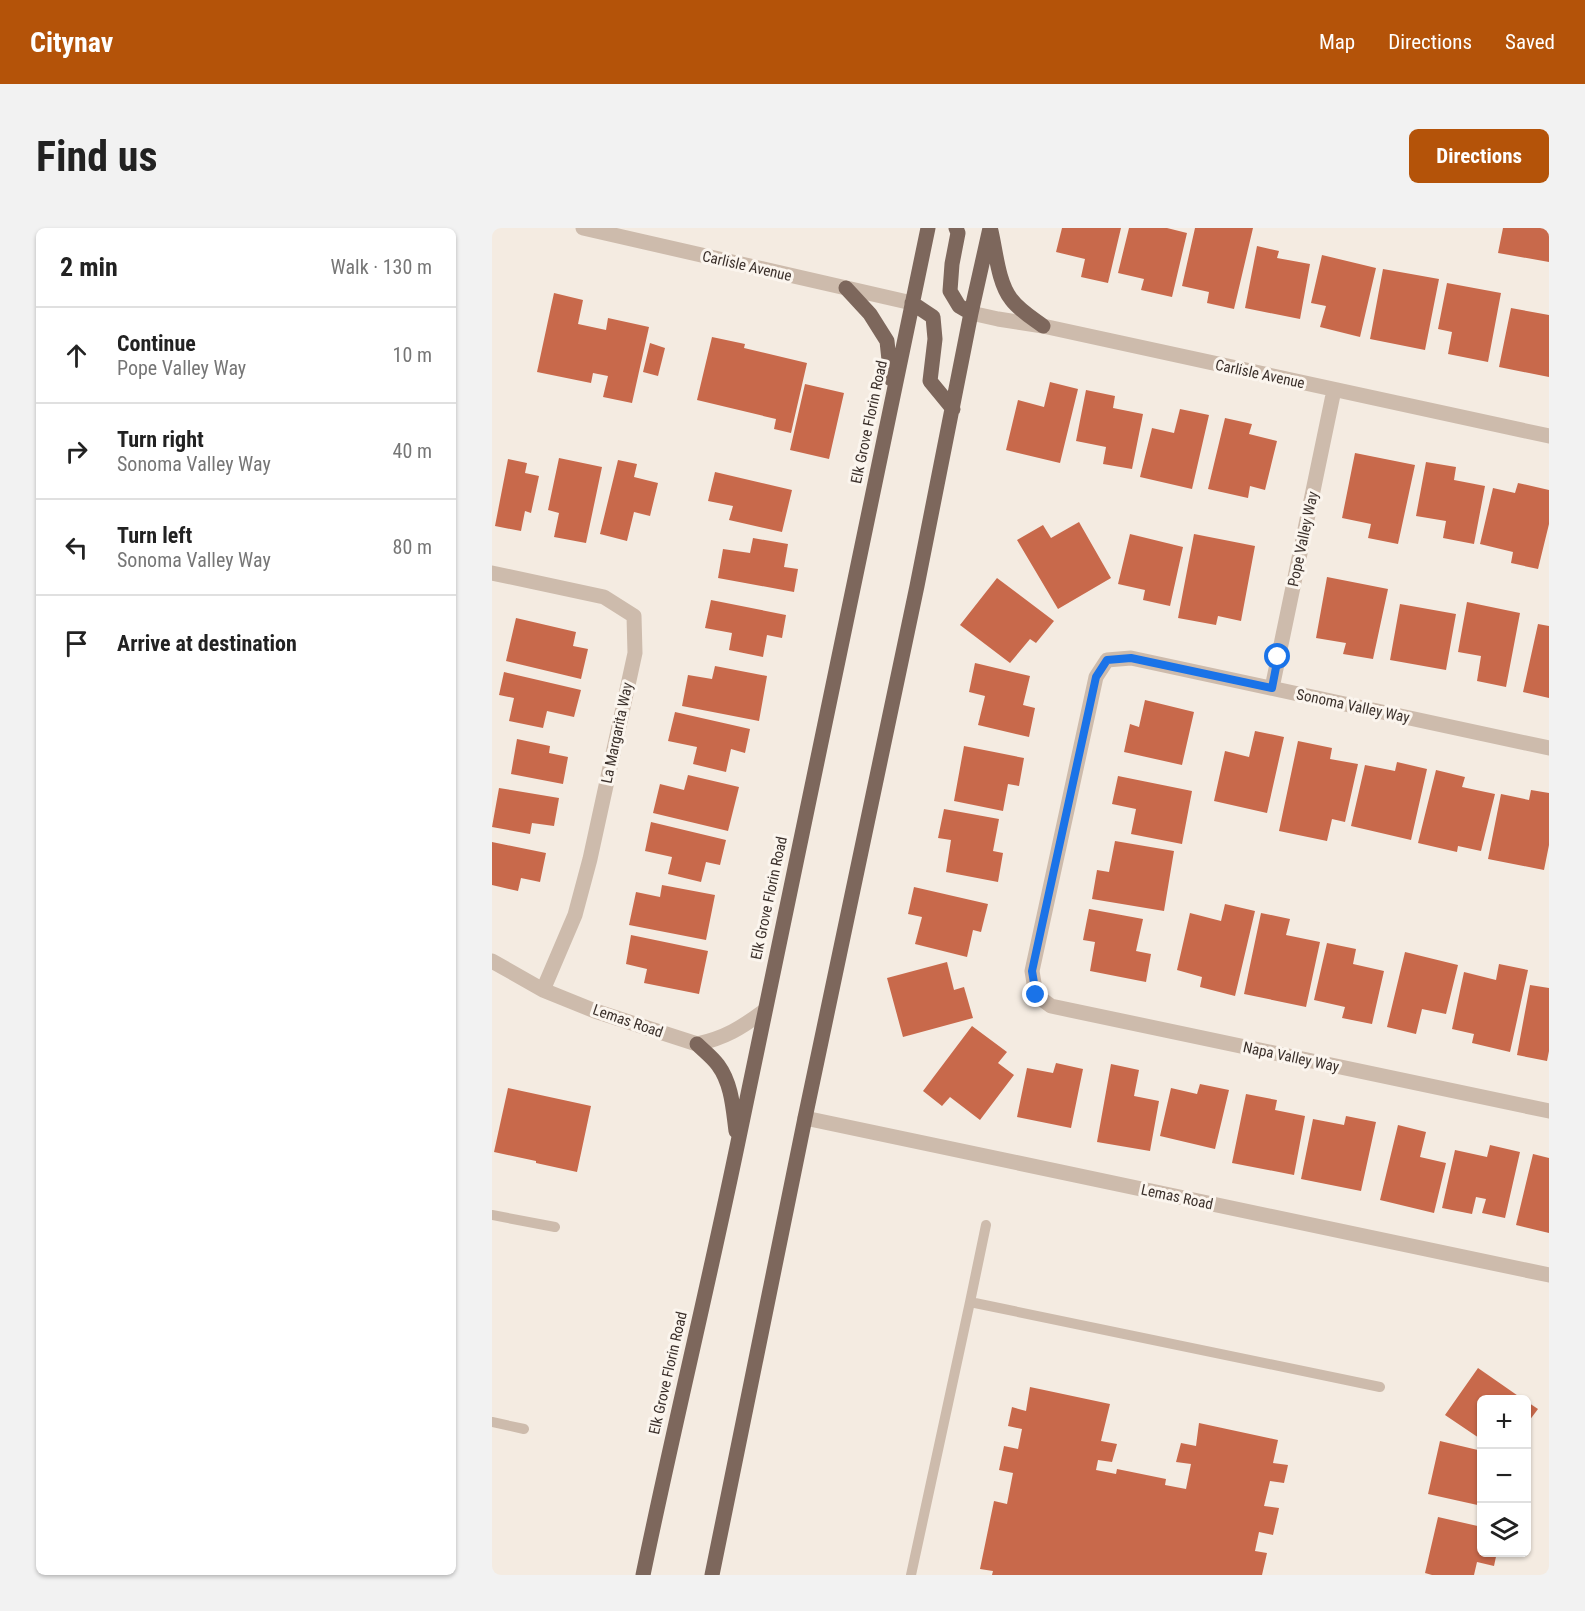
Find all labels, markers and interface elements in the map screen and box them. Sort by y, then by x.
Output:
text: Citynav [30,26,113,59]
text: Map [1319,30,1355,54]
text: Directions [1388,30,1472,54]
text: Saved [1505,30,1555,54]
button: Directions [1409,129,1549,183]
text: Find us [36,132,157,181]
street label: Carlisle Avenue [701,247,793,285]
text: 2 min [60,252,118,282]
text: Walk · 130 m [331,255,432,279]
text: Continue [117,331,196,356]
icon: ahead [60,339,93,372]
text: 10 m [393,343,432,367]
text: Pope Valley Way [117,356,246,380]
street label: Carlisle Avenue [1214,356,1306,392]
street label: Elk Grove Florin Road [847,359,891,485]
text: Turn right [117,427,204,452]
icon: right [60,435,93,468]
text: 40 m [393,439,432,463]
text: Sonoma Valley Way [117,452,271,476]
street label: Pope Valley Way [1284,490,1322,588]
text: Turn left [117,523,192,548]
icon: left [60,531,93,564]
text: 80 m [393,535,432,559]
text: Sonoma Valley Way [117,548,271,572]
icon: arrive [60,627,93,660]
text: Arrive at destination [117,631,297,656]
route start [1264,643,1290,669]
street label: La Margarita Way [598,681,636,785]
street label: Sonoma Valley Way [1295,685,1411,727]
street label: Elk Grove Florin Road [747,835,791,961]
route end [1022,981,1048,1007]
street label: Lemas Road [591,1001,665,1041]
street label: Napa Valley Way [1241,1038,1341,1076]
street label: Lemas Road [1139,1181,1215,1213]
street label: Elk Grove Florin Road [645,1310,691,1436]
map controls [1477,1395,1531,1557]
button: + [1477,1395,1531,1449]
button: − [1477,1449,1531,1503]
button: layers [1477,1503,1531,1557]

